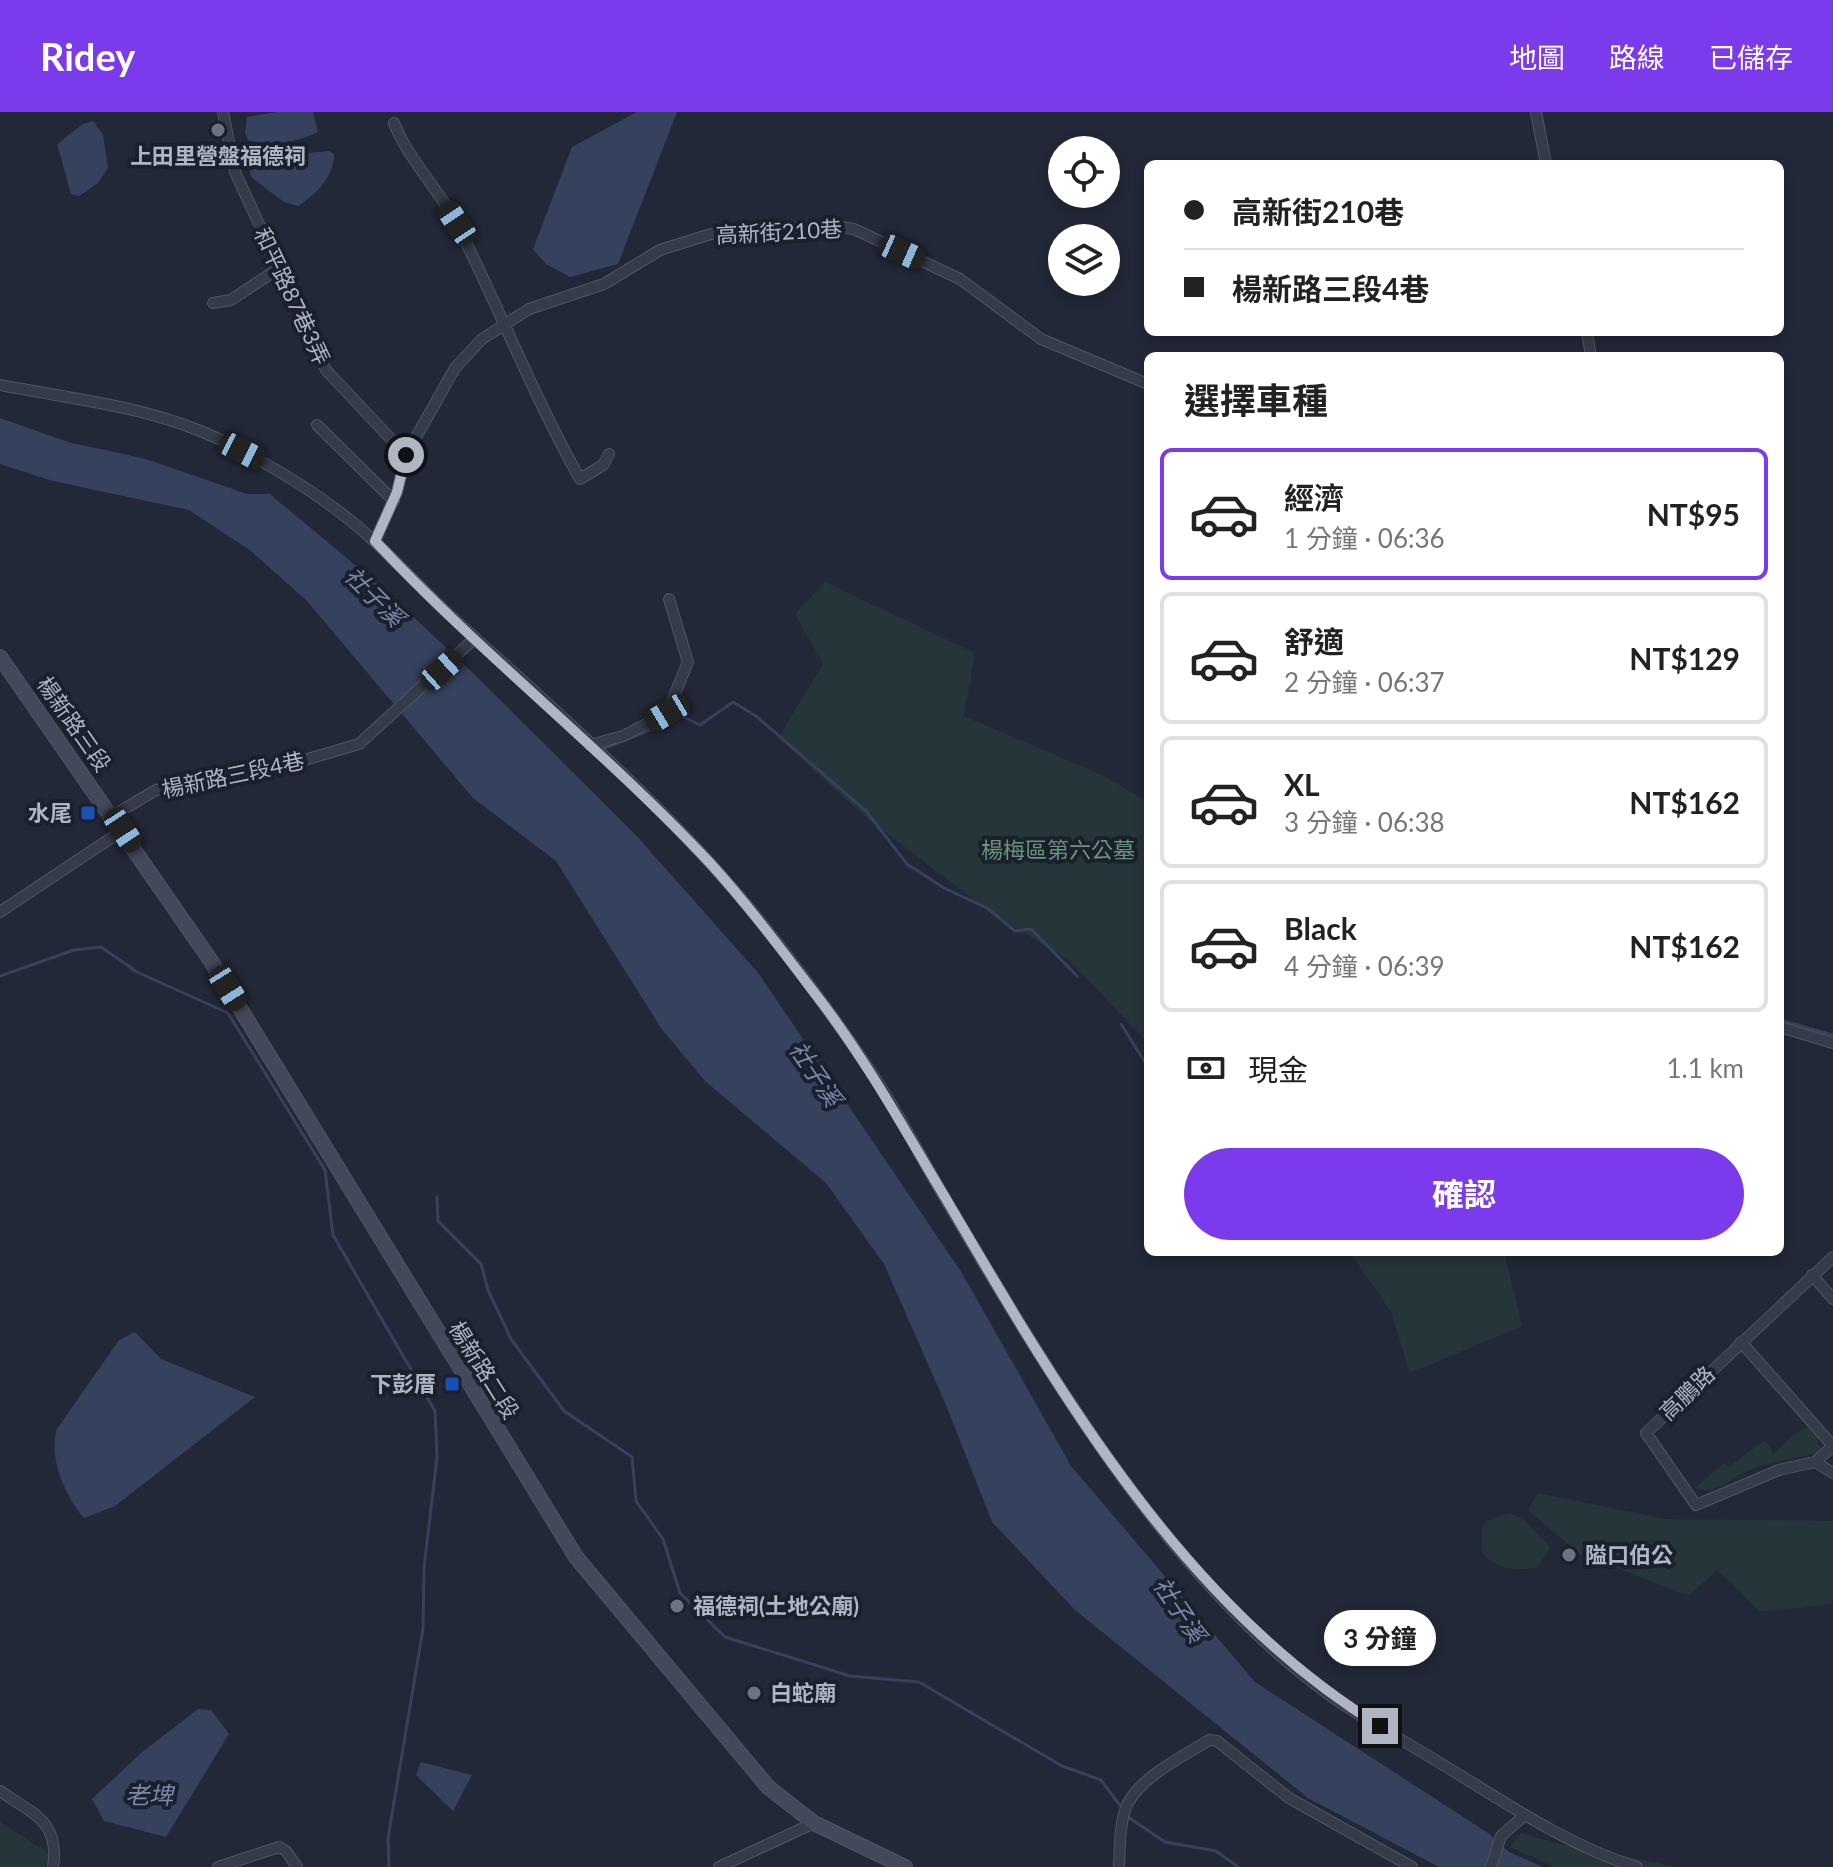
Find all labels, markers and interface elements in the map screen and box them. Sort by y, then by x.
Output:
text: Ridey [40,33,135,79]
text: 地圖 [1509,40,1565,74]
text: 路線 [1609,40,1665,74]
text: 已儲存 [1709,40,1793,74]
marker: 上田里營盤福德祠 [209,121,227,139]
map controls [1048,136,1120,296]
button: locate [1048,136,1120,208]
place label: 上田里營盤福德祠 [130,142,306,169]
text: 高新街210巷 [1232,193,1404,229]
car [434,196,480,250]
street label: 高新街210巷 [715,215,843,248]
street label: 和平路87巷3弄 [249,223,336,369]
button: layers [1048,224,1120,296]
car [875,231,929,273]
text: 楊新路三段4巷 [1232,270,1429,306]
text: 選擇車種 [1184,378,1328,422]
car [215,429,269,473]
route start [388,437,424,473]
icon: car [1188,478,1260,550]
text: 經濟 [1284,479,1344,515]
text: NT$95 [1647,496,1740,532]
text: 1 分鐘 · 06:36 [1284,522,1445,554]
water label: 社子溪 [339,560,413,634]
icon: car [1188,622,1260,694]
text: 舒適 [1284,623,1344,659]
text: NT$129 [1629,640,1740,676]
car [416,645,468,695]
text: 2 分鐘 · 06:37 [1284,666,1445,698]
street label: 楊新路三段 [32,671,117,777]
car [640,690,694,736]
street label: 楊新路三段4巷 [159,746,307,803]
icon: car [1188,766,1260,838]
text: XL [1284,766,1320,802]
text: NT$162 [1629,784,1740,820]
place label: 水尾 [28,799,72,826]
car [100,803,146,857]
marker: 水尾 [79,804,97,822]
text: 3 分鐘 · 06:38 [1284,806,1445,838]
park label: 楊梅區第六公墓 [981,836,1135,863]
icon: car [1188,910,1260,982]
text: Black [1284,910,1357,946]
text: NT$162 [1629,928,1740,964]
text: 4 分鐘 · 06:39 [1284,950,1445,982]
car [205,961,251,1015]
water label: 社子溪 [784,1035,850,1114]
icon: cash [1184,1046,1228,1090]
text: 現金 [1248,1051,1308,1087]
text: 1.1 km [1666,1052,1744,1084]
button: 確認 [1184,1148,1744,1240]
street label: 楊新路二段 [444,1316,525,1424]
street label: 高鵬路 [1654,1360,1720,1425]
place label: 下彭厝 [370,1370,436,1397]
marker: 下彭厝 [443,1375,461,1393]
place label: 隘口伯公 [1585,1541,1673,1568]
marker: 隘口伯公 [1560,1546,1578,1564]
water label: 社子溪 [1148,1571,1214,1650]
place label: 福德祠(土地公廟) [693,1592,859,1619]
marker: 福德祠(土地公廟) [668,1597,686,1615]
callout: 3 分鐘 [1324,1610,1436,1666]
text: 3 分鐘 [1343,1622,1417,1654]
place label: 白蛇廟 [770,1679,836,1706]
marker: 白蛇廟 [745,1684,763,1702]
route end [1362,1708,1398,1744]
water label: 老埤 [125,1780,176,1809]

